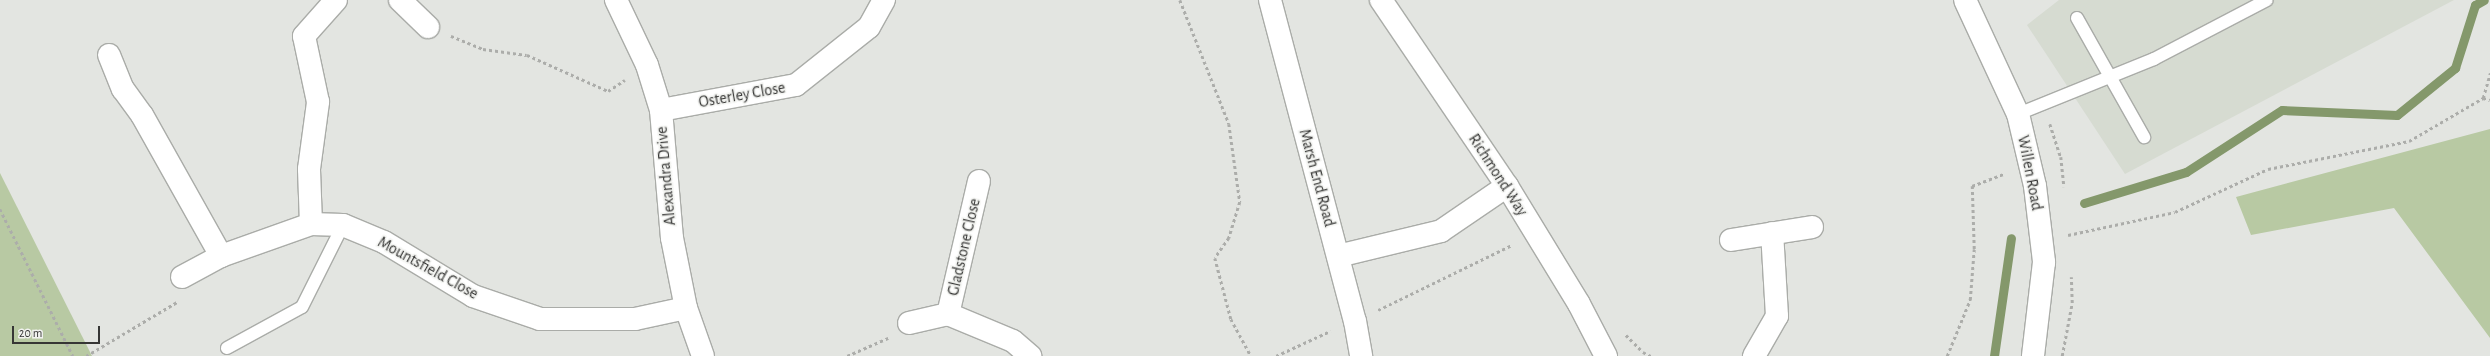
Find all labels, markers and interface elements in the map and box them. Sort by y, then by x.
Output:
street label: Osterley Close [697,78,787,112]
street label: Alexandra Drive [652,126,680,226]
street label: Marsh End Road [1295,127,1339,229]
street label: Richmond Way [1464,130,1532,220]
street label: Willen Road [2013,134,2047,212]
street label: Gladstone Close [943,196,985,298]
street label: Mountsfield Close [374,232,482,304]
scale bar [14,318,102,344]
text: 20 m [19,327,42,339]

